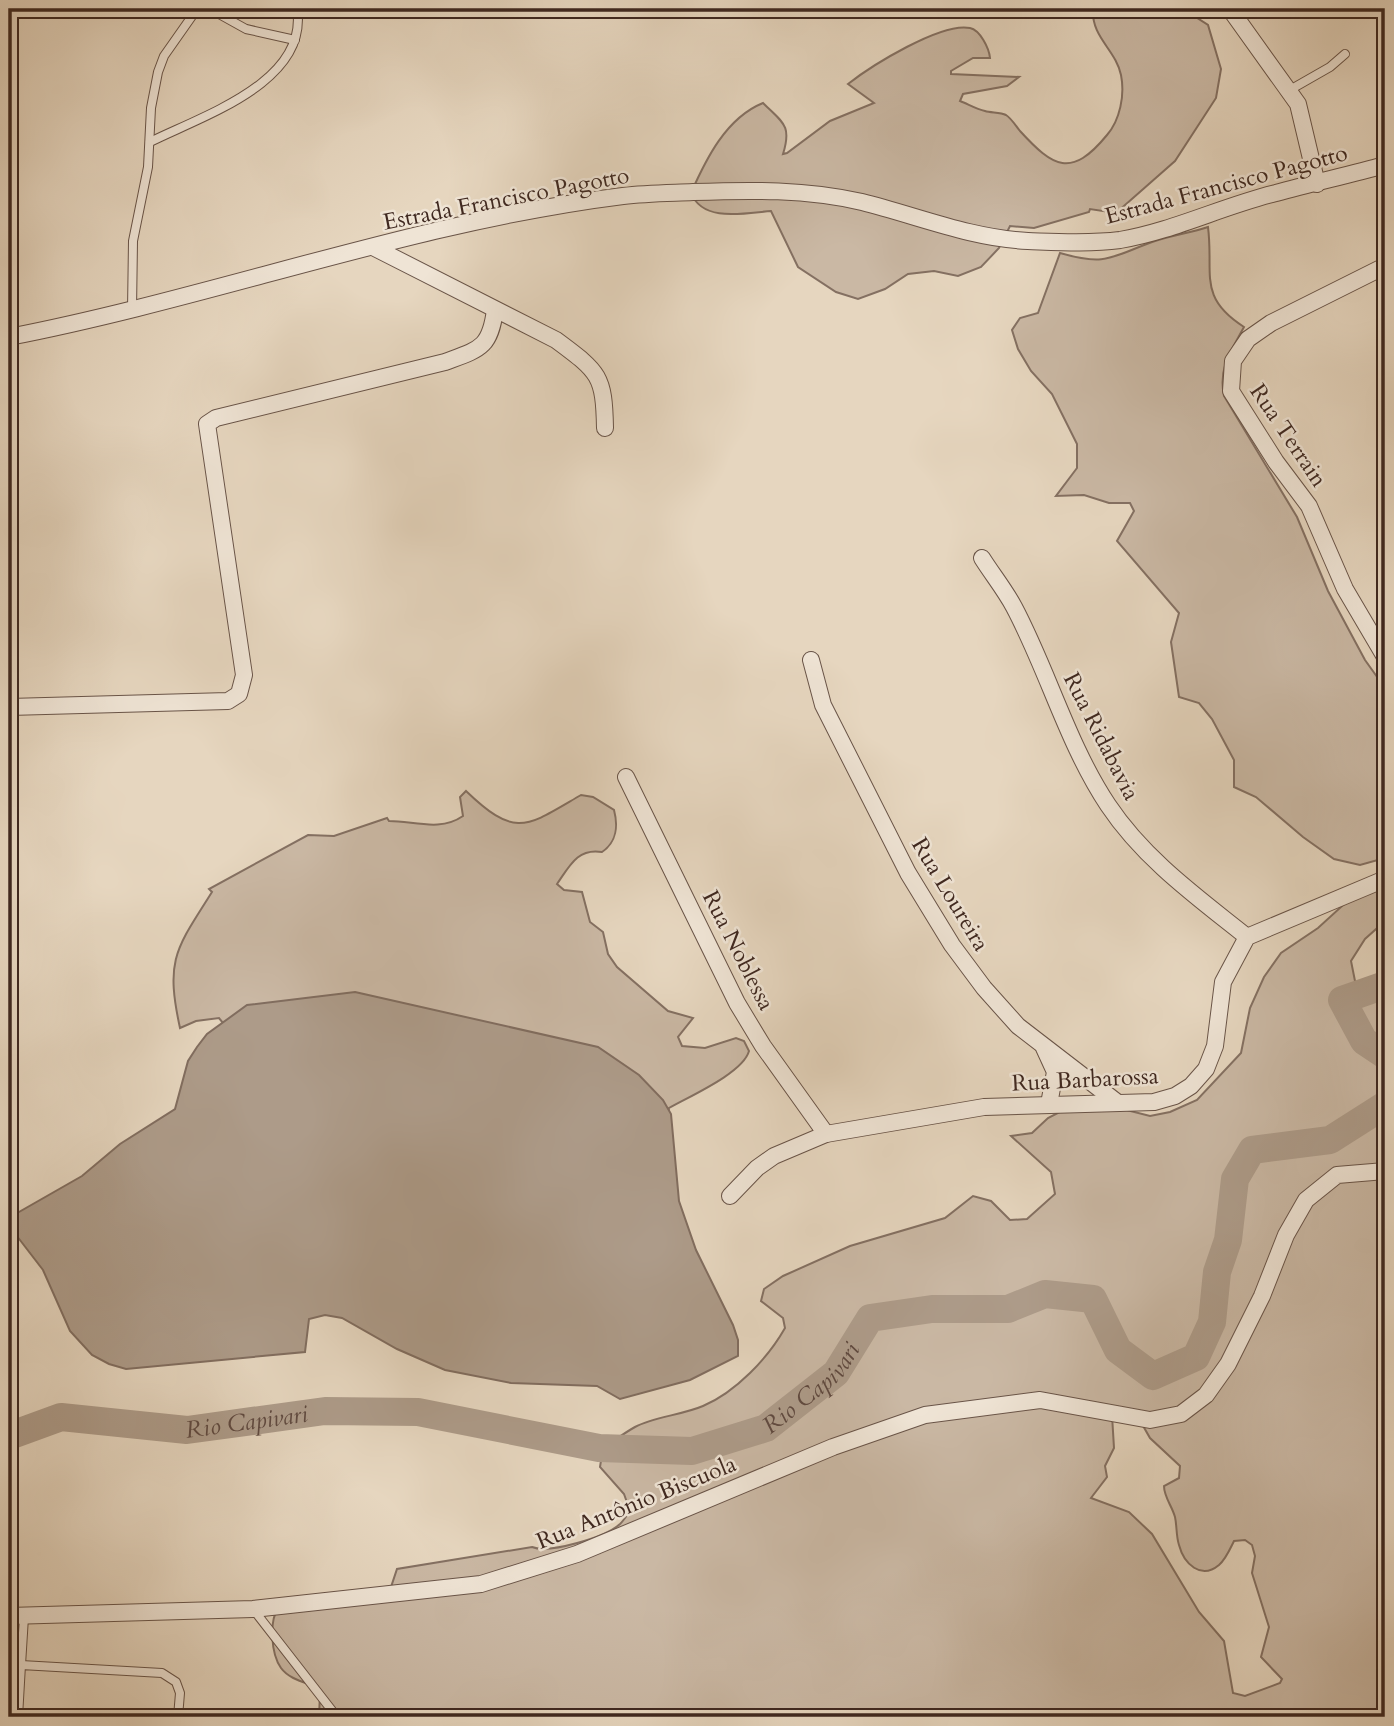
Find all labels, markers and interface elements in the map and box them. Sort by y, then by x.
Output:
street label: Estrada Francisco Pagotto [1101,137,1351,232]
street label: Estrada Francisco Pagotto [380,159,632,238]
street label: Rua Terrain [1243,378,1334,493]
street label: Rua Ridabavia [1056,667,1147,805]
street label: Rua Loureira [905,832,997,957]
street label: Rua Noblessa [695,885,782,1016]
street label: Rua Barbarossa [1011,1060,1159,1099]
water label: Rio Capivari [755,1336,868,1442]
water label: Rio Capivari [183,1398,310,1447]
street label: Rua Antônio Biscuola [532,1448,741,1557]

